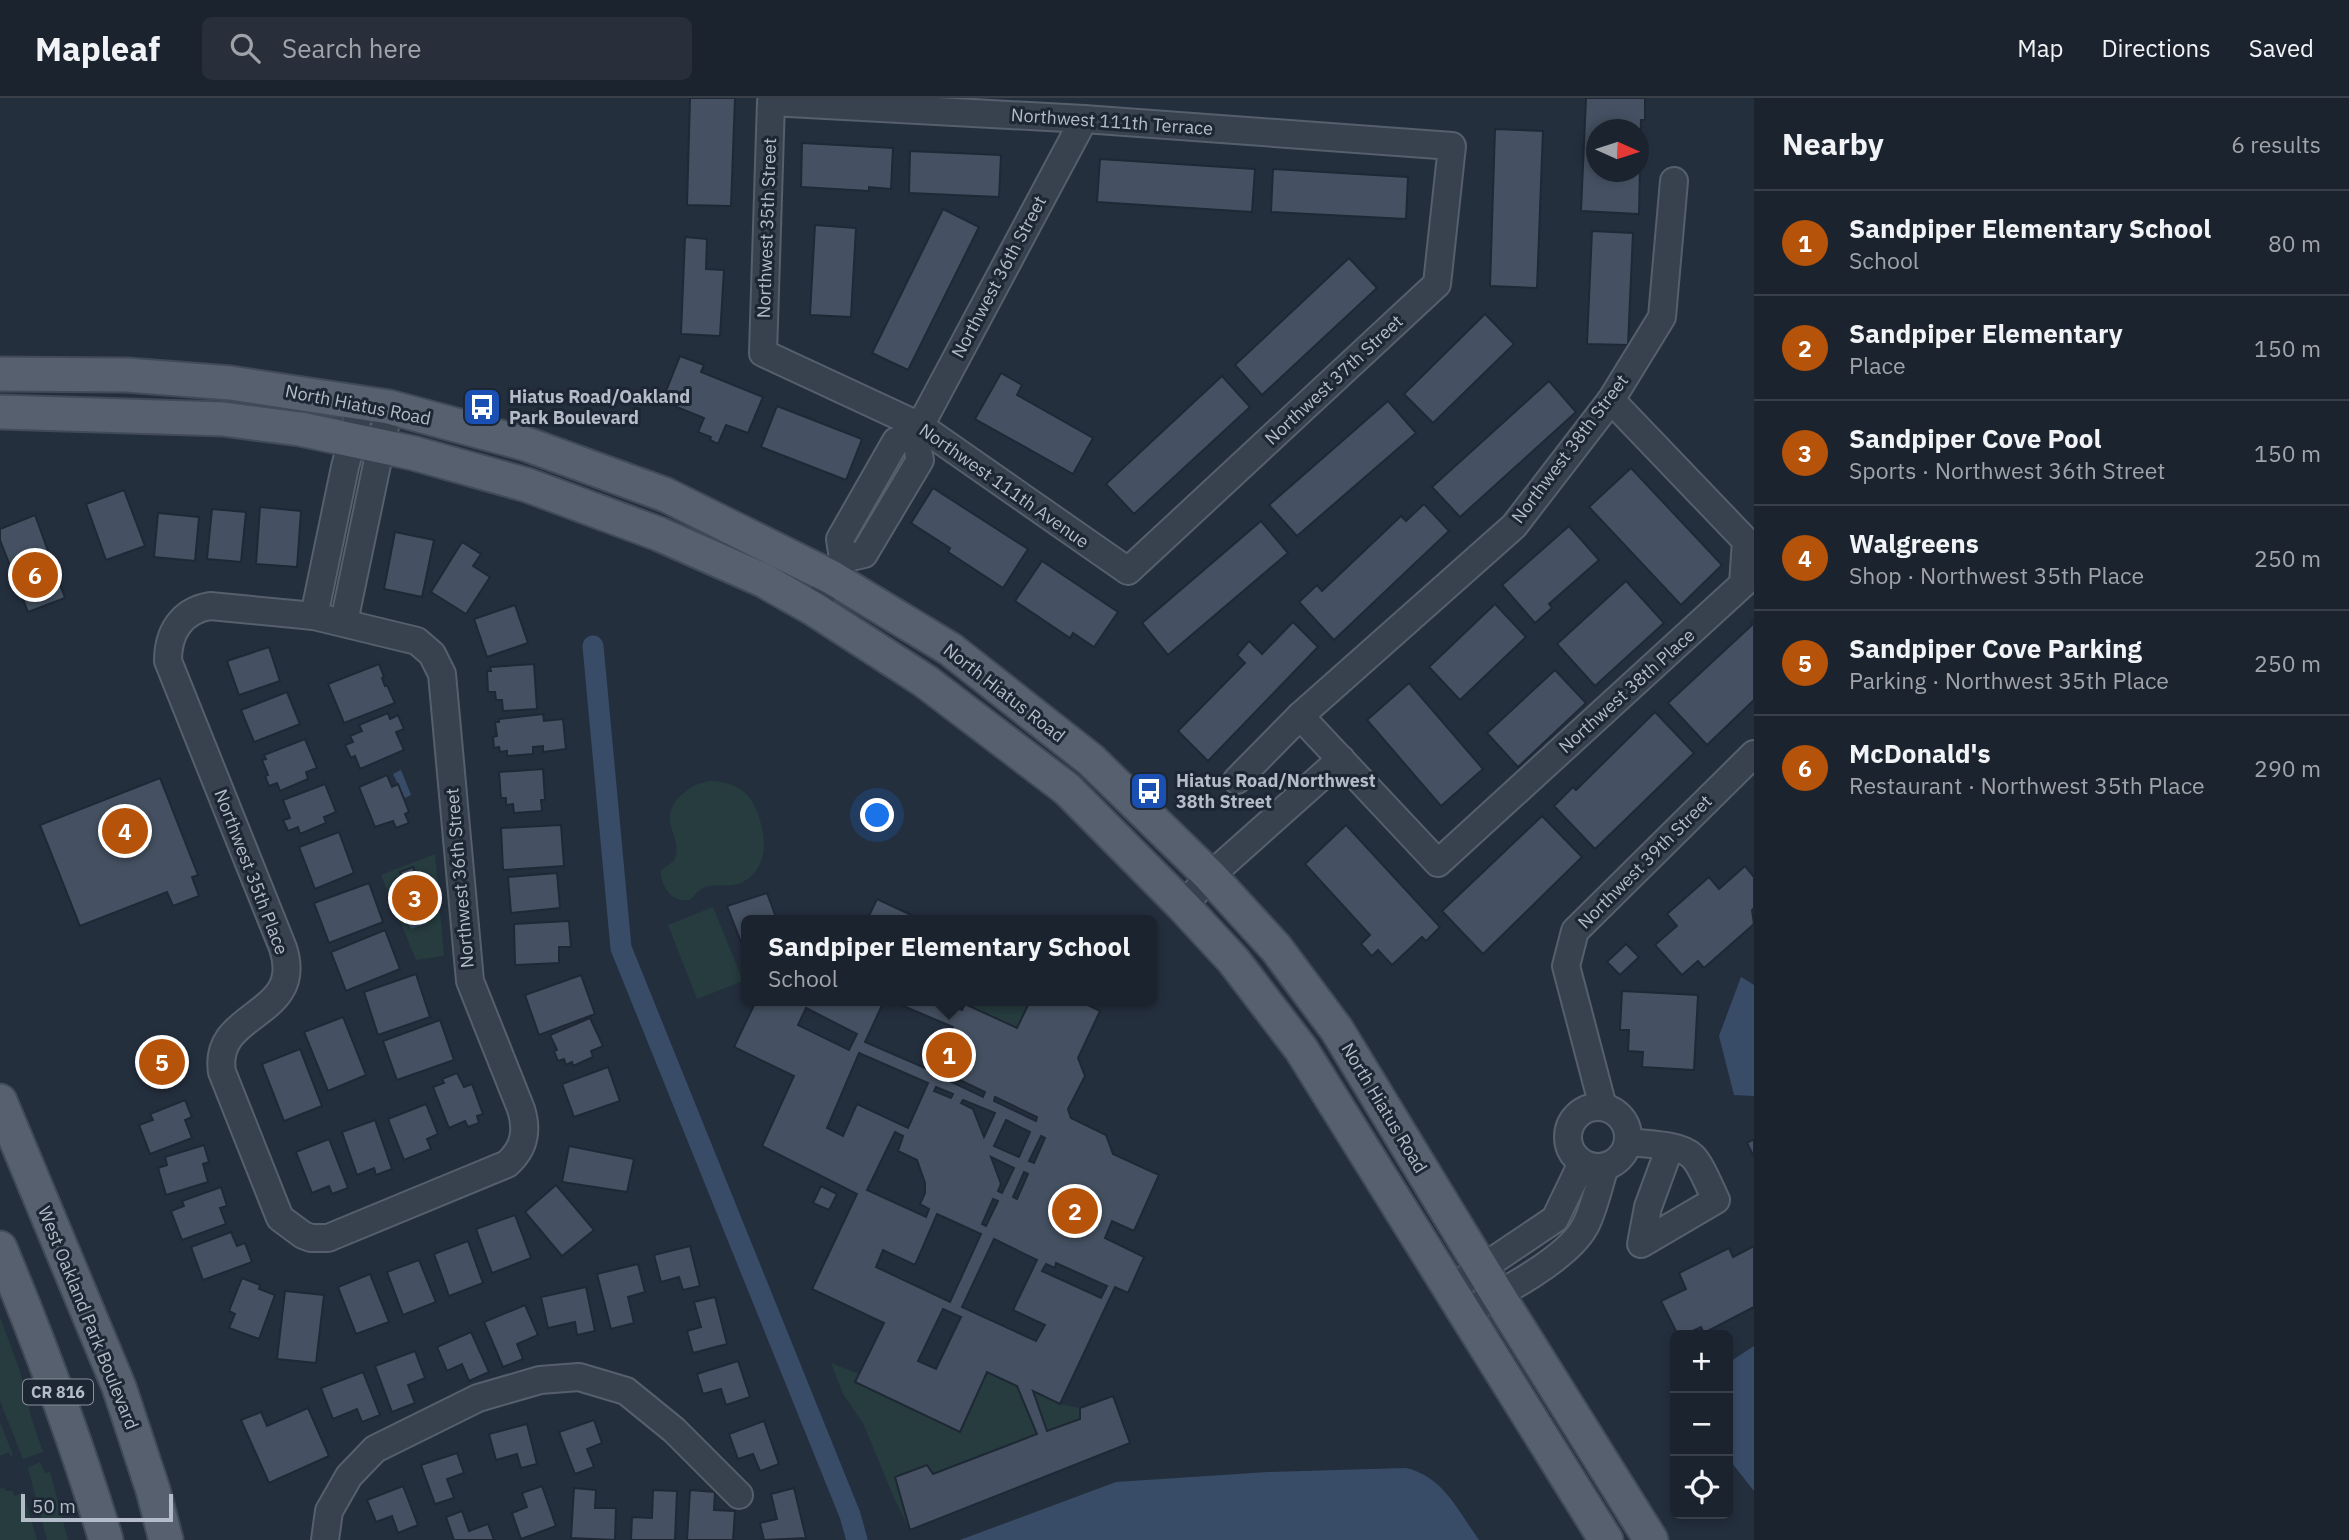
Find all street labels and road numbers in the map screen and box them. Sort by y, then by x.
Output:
street label: Northwest 111th Terrace [1010,103,1214,140]
street label: Northwest 35th Street [752,137,781,319]
street label: Northwest 36th Street [946,192,1051,362]
street label: Northwest 37th Street [1260,310,1408,450]
street label: Northwest 38th Street [1506,370,1633,528]
street label: North Hiatus Road [283,379,433,430]
street label: Northwest 111th Avenue [915,418,1094,553]
street label: Northwest 38th Place [1554,623,1700,758]
street label: North Hiatus Road [939,638,1070,747]
street label: Northwest 35th Place [209,786,294,958]
street label: Northwest 36th Street [440,787,479,969]
street label: Northwest 39th Street [1573,790,1717,934]
street label: North Hiatus Road [1336,1038,1432,1177]
street label: West Oakland Park Boulevard [33,1203,144,1433]
road number: CR 816 [23,1380,93,1404]

